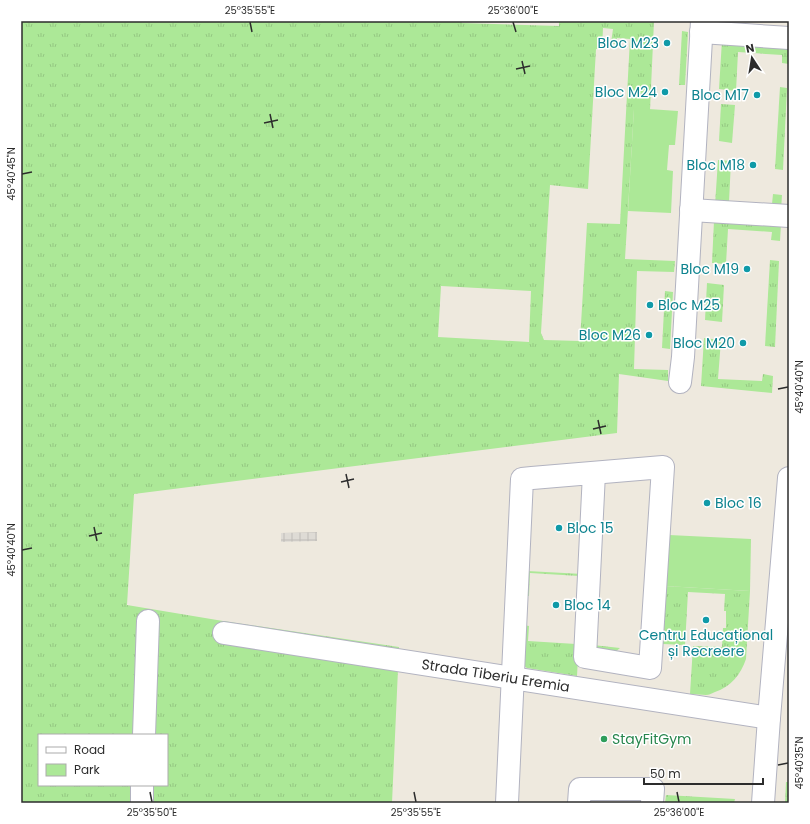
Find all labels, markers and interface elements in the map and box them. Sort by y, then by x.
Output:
text: 25°35'55"E [225,3,275,18]
text: 25°36'00"E [488,3,538,18]
place label: Bloc M23 [597,33,659,53]
marker: Bloc M23 [662,38,672,48]
north arrow [732,38,772,78]
text: N [744,40,756,57]
place label: Bloc M24 [595,82,657,102]
place label: Bloc M17 [692,85,749,105]
marker: Bloc M24 [660,87,670,97]
marker: Bloc M17 [752,90,762,100]
text: 45°40'45"N [4,147,19,201]
place label: Bloc M18 [686,155,745,175]
marker: Bloc M18 [748,160,758,170]
place label: Bloc M19 [680,259,739,279]
marker: Bloc M19 [742,264,752,274]
place label: Bloc M25 [658,295,720,315]
marker: Bloc M25 [645,300,655,310]
place label: Bloc M26 [579,325,641,345]
marker: Bloc M26 [644,330,654,340]
place label: Bloc M20 [673,333,735,353]
marker: Bloc M20 [738,338,748,348]
text: 45°40'40"N [792,360,807,414]
place label: Bloc 16 [715,493,762,513]
marker: Bloc 16 [702,498,712,508]
place label: Bloc 15 [567,518,614,538]
text: 45°40'40"N [4,523,19,577]
marker: Bloc 15 [554,523,564,533]
place label: Bloc 14 [564,595,611,615]
marker: Bloc 14 [551,600,561,610]
marker: Centru Educațional și Recreere [701,615,711,625]
place label: Centru Educațional și Recreere [639,625,773,661]
street label: Strada Tiberiu Eremia [420,654,571,697]
place label: StayFitGym [612,729,691,749]
legend [38,734,168,786]
marker: StayFitGym [599,734,609,744]
text: 45°40'35"N [792,737,807,789]
text: Road [74,741,105,758]
scale bar [644,760,763,786]
text: Park [74,761,101,778]
text: 50 m [650,765,681,782]
text: 25°35'50"E [127,805,177,820]
text: 25°35'55"E [391,805,441,820]
text: 25°36'00"E [654,805,704,820]

